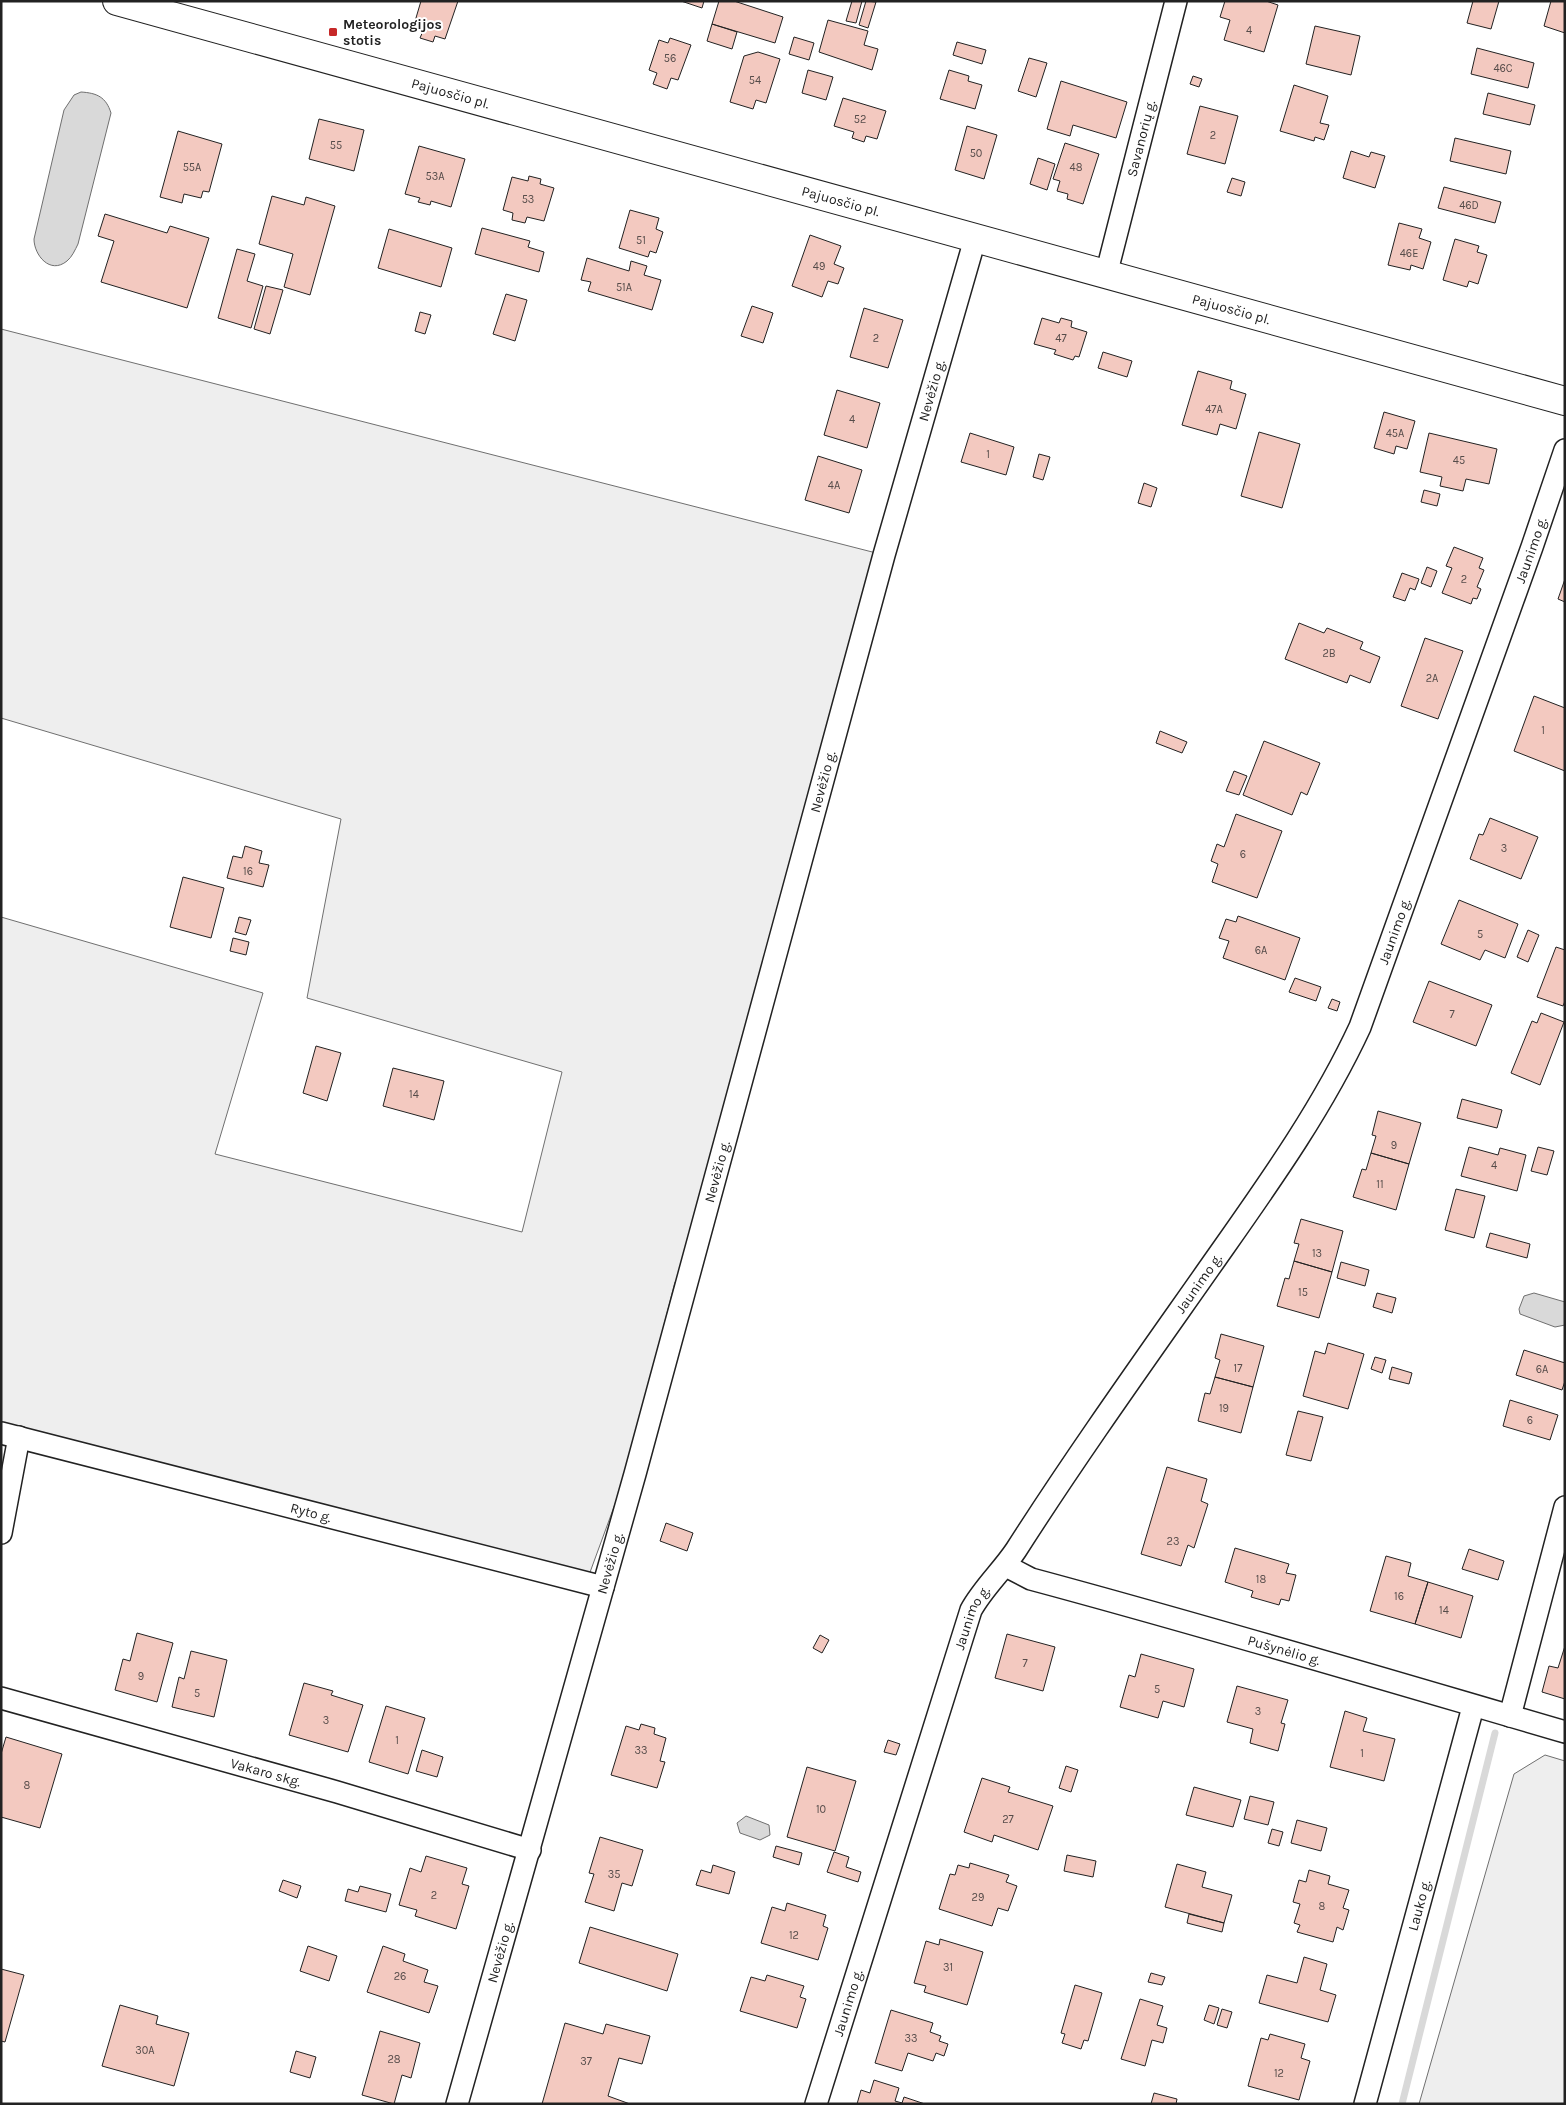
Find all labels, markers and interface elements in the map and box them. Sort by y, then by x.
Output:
place label: Meteorologijos stotis [343,16,442,49]
house number: 4 [1246,24,1252,37]
marker: Meteorologijos stotis [327,26,339,38]
house number: 56 [664,52,676,65]
house number: 46C [1493,62,1513,75]
street label: Pajuosčio pl. [410,74,492,112]
house number: 54 [749,74,761,87]
street label: Savanorių g. [1123,98,1159,179]
house number: 52 [854,113,866,126]
house number: 2 [1210,129,1216,142]
house number: 55 [330,139,342,152]
house number: 50 [970,147,982,160]
house number: 55A [183,161,202,174]
house number: 48 [1070,161,1083,174]
house number: 53A [425,170,445,183]
street label: Pajuosčio pl. [800,182,882,220]
house number: 53 [522,193,534,206]
house number: 46D [1459,199,1479,212]
house number: 51 [636,234,646,247]
house number: 46E [1400,247,1418,260]
house number: 49 [813,260,825,273]
house number: 51A [616,281,633,294]
street label: Pajuosčio pl. [1190,290,1273,328]
house number: 2 [873,332,879,345]
house number: 47 [1055,332,1067,345]
street label: Nevėžio g. [914,357,948,423]
house number: 47A [1205,403,1223,416]
house number: 4 [849,413,855,426]
house number: 45A [1386,427,1405,440]
house number: 1 [986,448,990,461]
house number: 45 [1453,454,1465,467]
house number: 4A [828,479,841,492]
street label: Jaunimo g. [1511,514,1550,585]
house number: 2 [1461,573,1467,586]
house number: 2B [1322,647,1336,660]
house number: 2A [1426,672,1439,685]
house number: 1 [1541,724,1545,737]
street label: Nevėžio g. [806,748,839,814]
house number: 3 [1501,842,1507,855]
house number: 6 [1240,848,1246,861]
house number: 16 [243,865,253,878]
street label: Jaunimo g. [1375,896,1414,967]
house number: 5 [1477,928,1483,941]
house number: 6A [1255,944,1268,957]
house number: 7 [1449,1008,1455,1021]
house number: 14 [409,1088,419,1101]
street label: Nevėžio g. [700,1138,734,1204]
house number: 9 [1391,1139,1397,1152]
house number: 4 [1491,1159,1497,1172]
house number: 11 [1376,1178,1384,1191]
house number: 13 [1312,1247,1322,1260]
street label: Jaunimo g. [1172,1250,1226,1316]
house number: 15 [1298,1286,1308,1299]
house number: 17 [1234,1362,1242,1375]
house number: 6A [1536,1363,1549,1376]
house number: 19 [1219,1402,1229,1415]
house number: 6 [1527,1414,1533,1427]
street label: Ryto g. [289,1499,334,1526]
street label: Nevėžio g. [593,1530,627,1596]
house number: 23 [1167,1535,1179,1548]
house number: 18 [1256,1573,1266,1586]
street label: Jaunimo g. [951,1581,994,1652]
house number: 16 [1394,1590,1404,1603]
house number: 14 [1439,1604,1449,1617]
street label: Pušynėlio g. [1246,1631,1323,1669]
house number: 7 [1022,1657,1028,1670]
house number: 9 [138,1670,144,1683]
house number: 5 [1154,1683,1160,1696]
house number: 5 [194,1687,200,1700]
house number: 3 [1255,1705,1261,1718]
house number: 3 [323,1714,329,1727]
house number: 1 [395,1734,399,1747]
house number: 33 [635,1744,648,1757]
house number: 1 [1360,1747,1364,1760]
street label: Vakaro skg. [229,1754,303,1790]
house number: 8 [24,1779,31,1792]
house number: 10 [816,1803,826,1816]
house number: 27 [1002,1813,1014,1826]
house number: 35 [608,1868,620,1881]
street label: Lauko g. [1404,1877,1434,1933]
house number: 2 [431,1889,437,1902]
house number: 29 [972,1891,984,1904]
house number: 8 [1319,1900,1326,1913]
street label: Nevėžio g. [483,1919,517,1985]
house number: 12 [789,1929,799,1942]
house number: 31 [943,1961,953,1974]
street label: Jaunimo g. [829,1967,866,2038]
house number: 26 [394,1970,406,1983]
house number: 33 [905,2032,918,2045]
house number: 30A [135,2044,155,2057]
house number: 28 [387,2053,401,2066]
house number: 37 [580,2055,592,2068]
house number: 12 [1274,2067,1284,2080]

